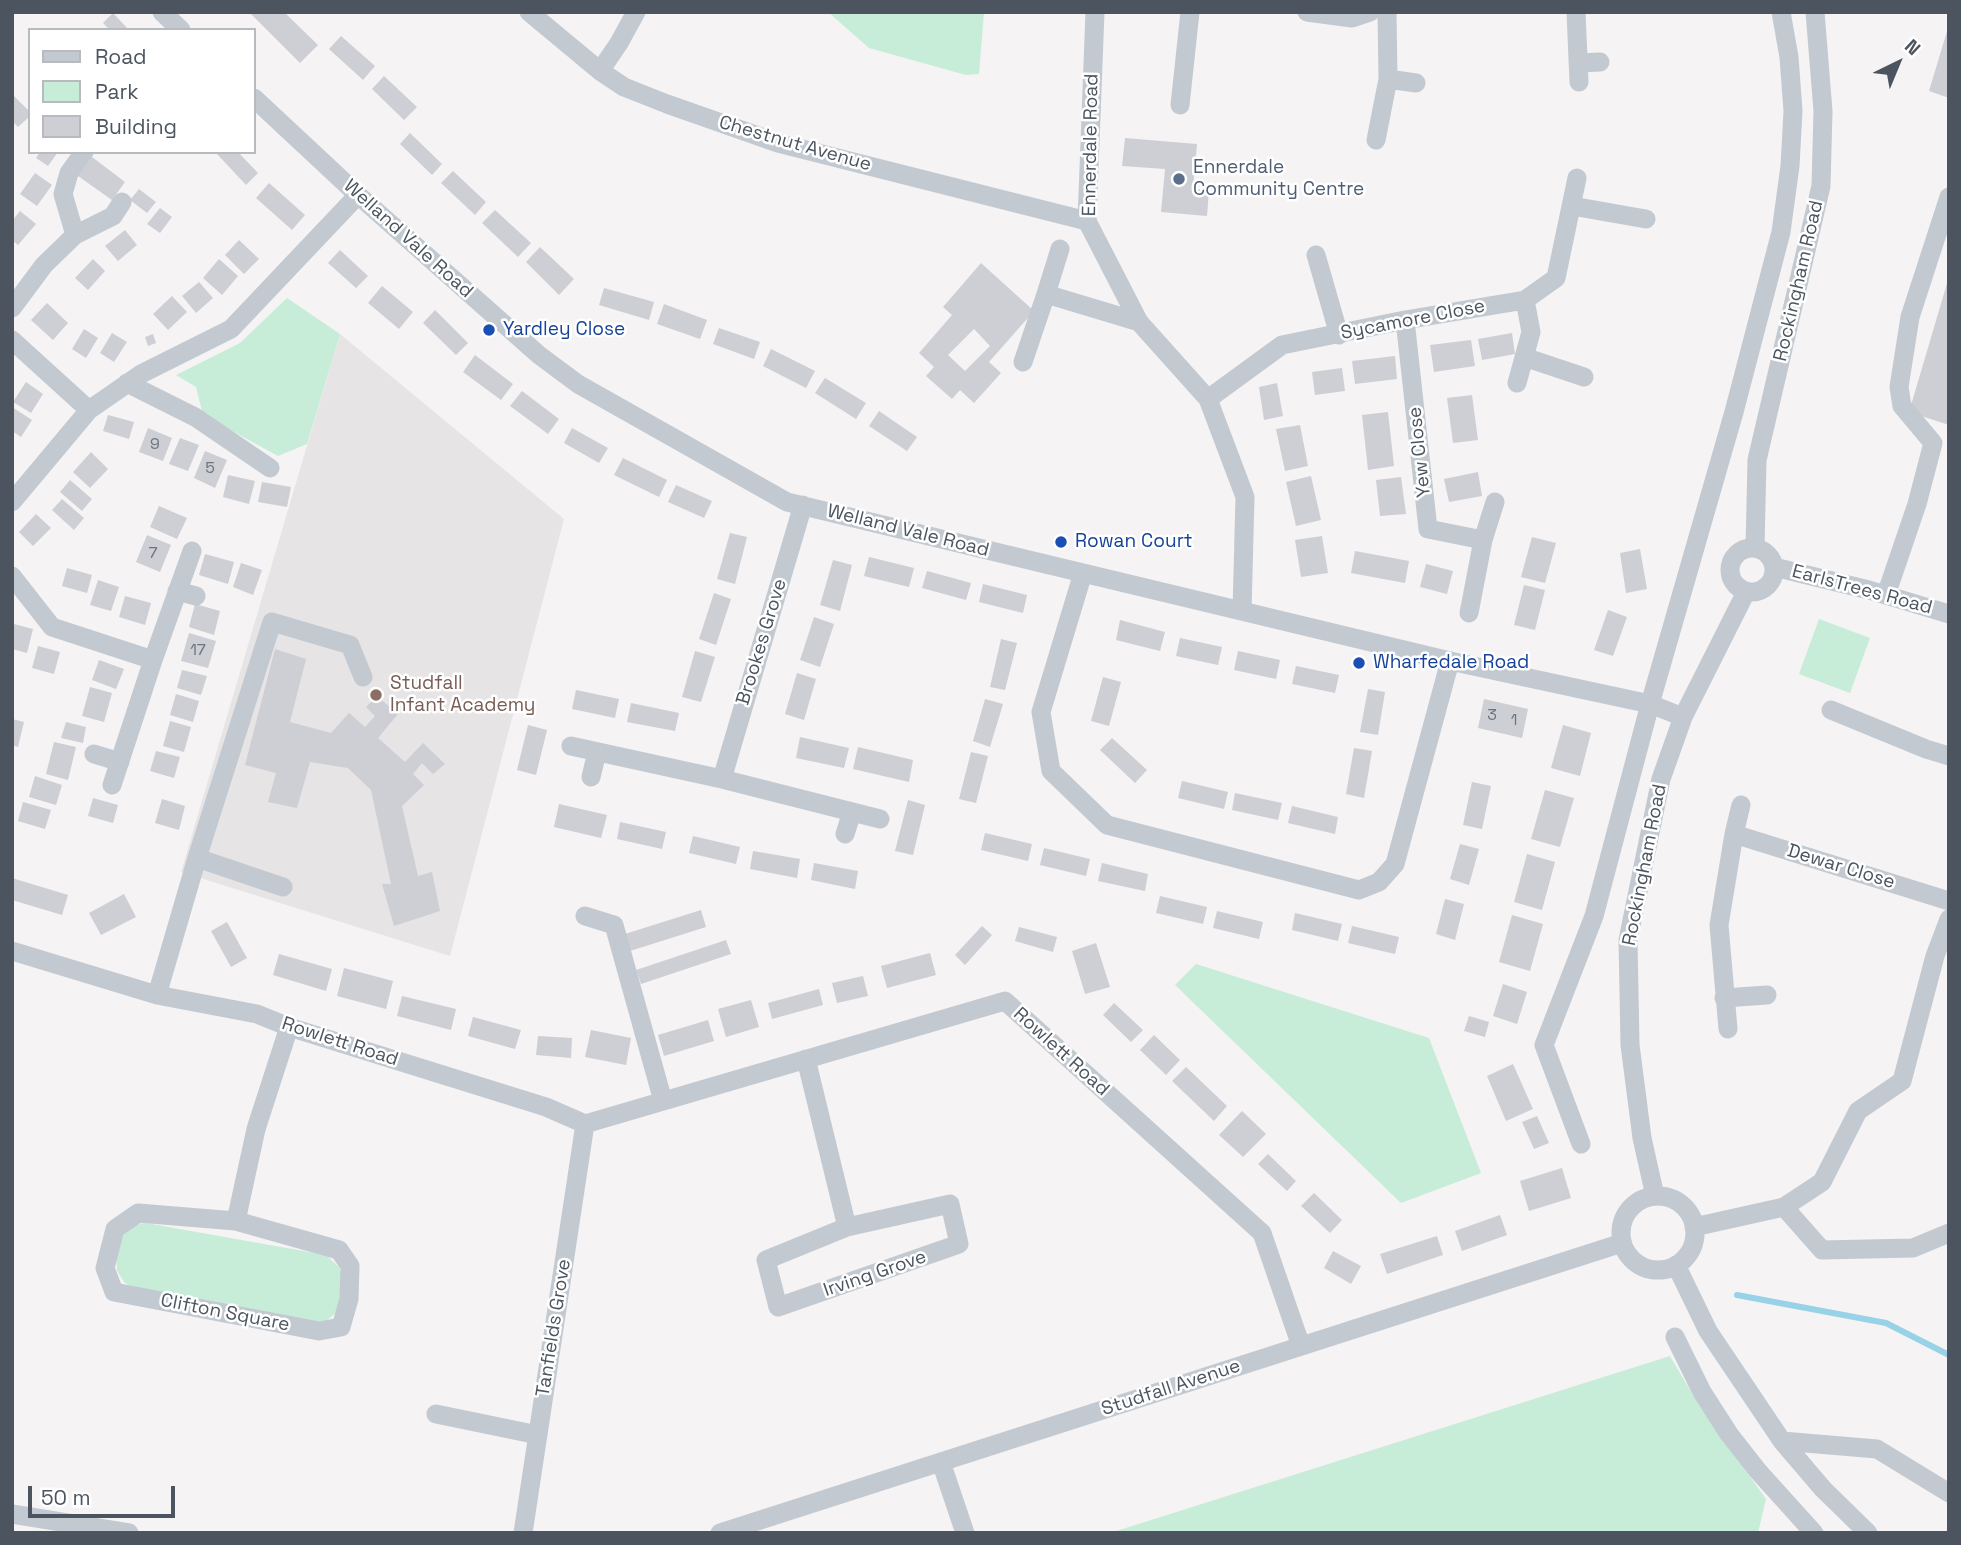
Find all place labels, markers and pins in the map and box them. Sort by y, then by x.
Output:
place label: Ennerdale Community Centre [1193,157,1364,201]
marker: Ennerdale Community Centre [1171,171,1187,187]
place label: Yardley Close [503,319,625,341]
marker: Yardley Close [481,322,497,338]
place label: Rowan Court [1075,531,1193,553]
marker: Rowan Court [1053,534,1069,550]
place label: Wharfedale Road [1373,652,1529,674]
marker: Wharfedale Road [1351,655,1367,671]
place label: Studfall Infant Academy [390,673,535,717]
marker: Studfall Infant Academy [368,687,384,703]

